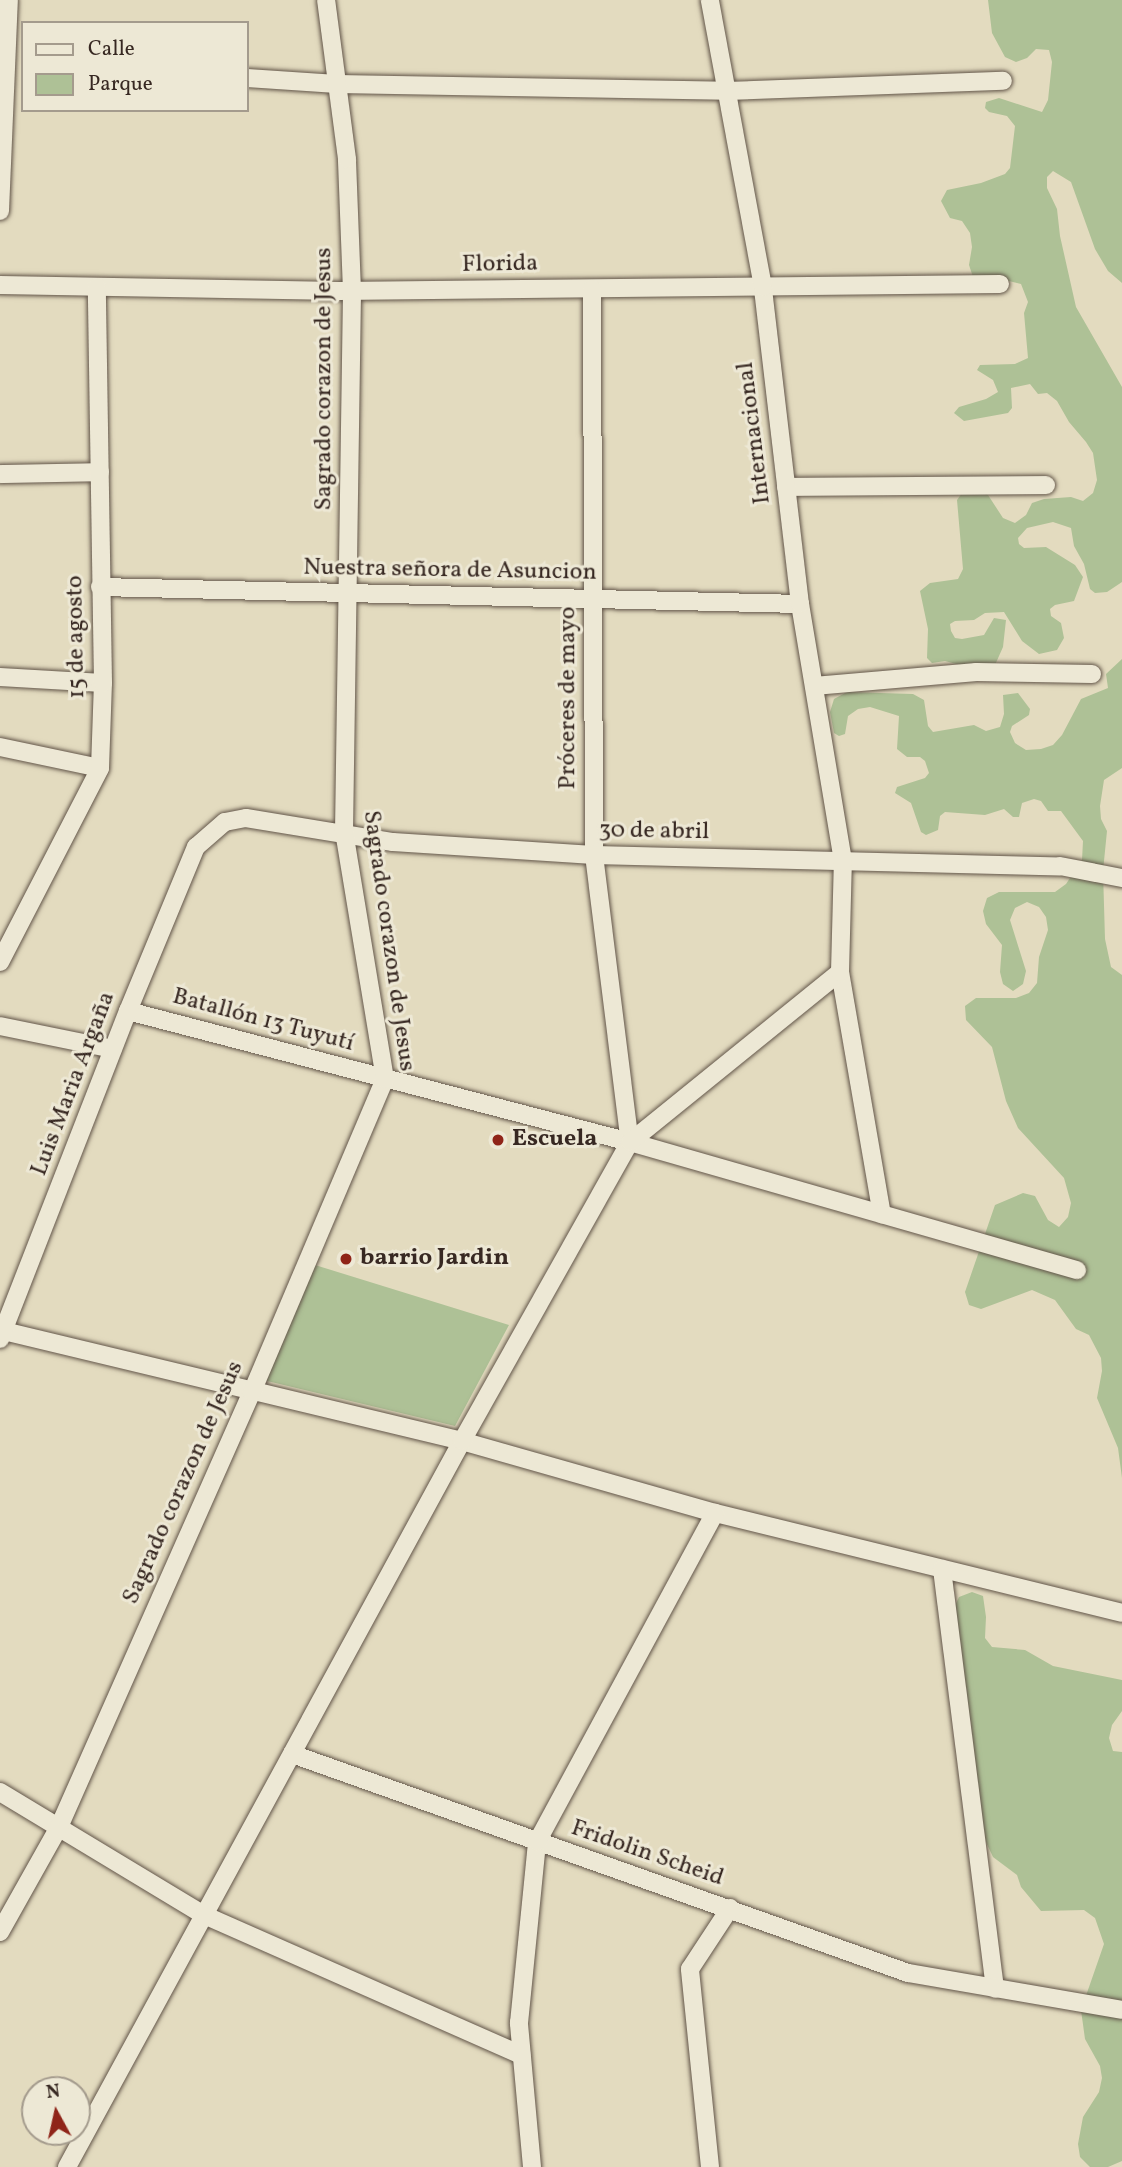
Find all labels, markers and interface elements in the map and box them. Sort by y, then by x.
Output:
legend [21,21,248,112]
text: Calle [88,35,135,64]
text: Parque [88,70,153,99]
street label: Sagrado corazon de Jesus [311,247,339,511]
street label: Florida [462,250,538,280]
street label: Internacional [732,360,778,506]
street label: Nuestra señora de Asuncion [303,554,597,588]
street label: 15 de agosto [62,575,92,699]
street label: Próceres de mayo [555,606,583,790]
street label: Sagrado corazon de Jesus [355,809,421,1073]
street label: 30 de abril [599,817,709,847]
street label: Batallón 13 Tuyutí [169,983,357,1059]
street label: Luis Maria Argaña [26,988,122,1180]
place label: Escuela [512,1126,597,1154]
marker: Escuela [490,1132,506,1148]
place label: barrio Jardin [360,1245,509,1273]
marker: barrio Jardin [338,1251,354,1267]
street label: Sagrado corazon de Jesus [117,1357,251,1609]
street label: Fridolin Scheid [567,1814,727,1894]
north arrow [21,2076,91,2146]
text: N [45,2078,62,2106]

